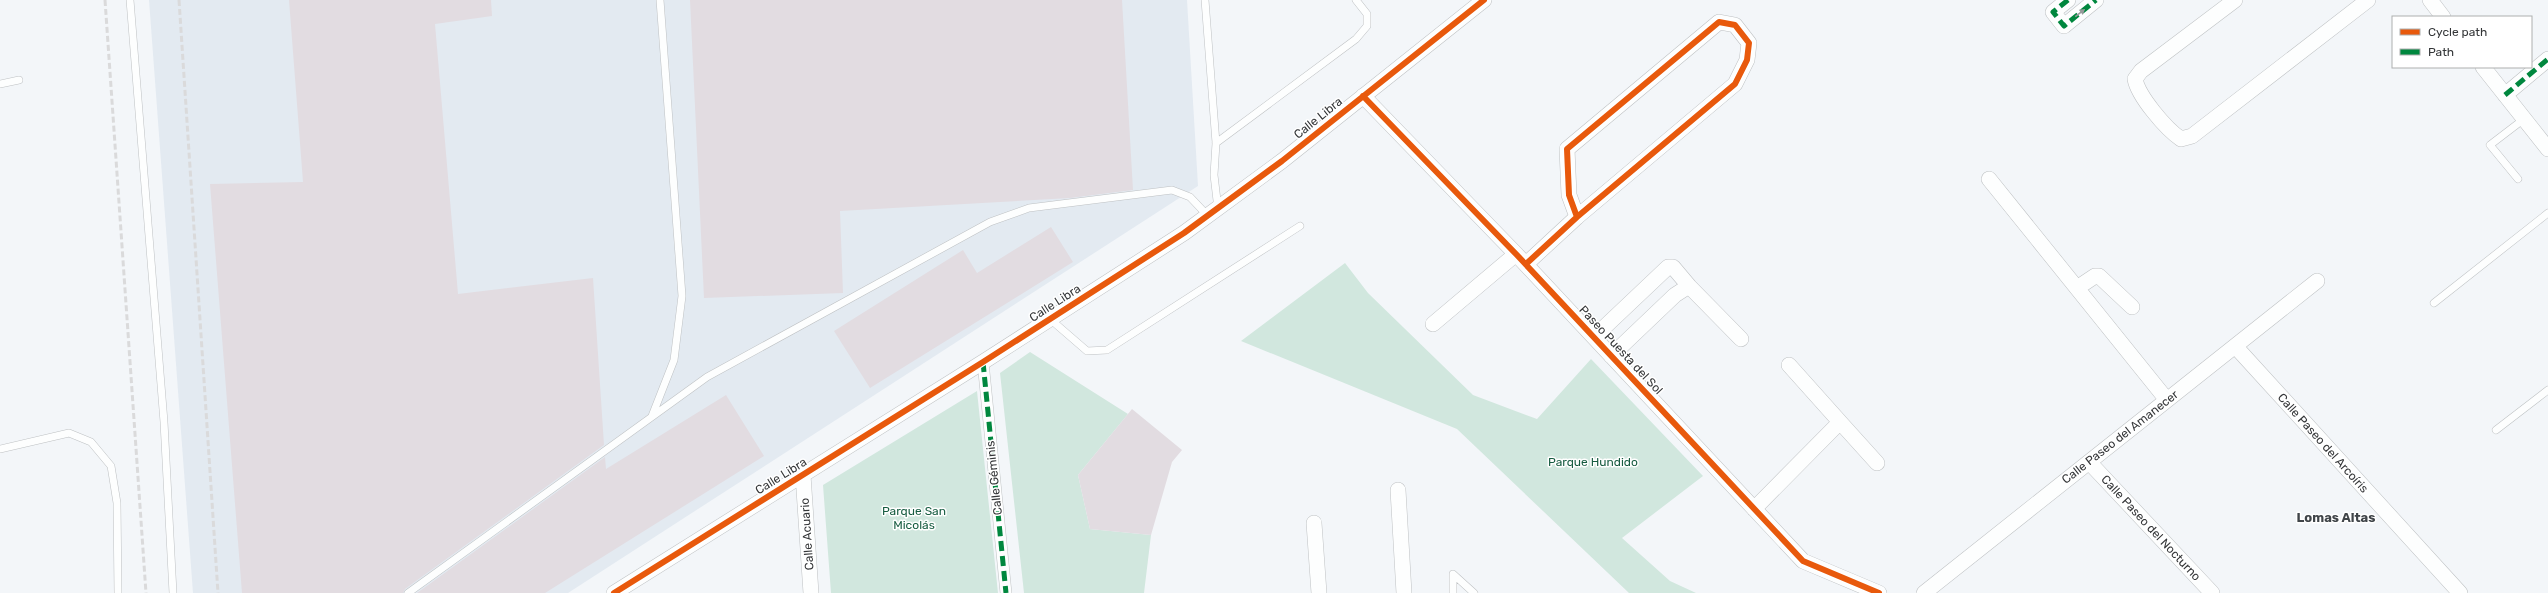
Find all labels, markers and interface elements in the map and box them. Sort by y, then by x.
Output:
one-way arrow [2075,9,2086,17]
legend [2392,16,2532,68]
text: Cycle path [2428,25,2487,39]
text: Path [2428,45,2454,59]
street label: Calle Libra [1291,94,1345,142]
street label: Calle Libra [1027,281,1083,325]
street label: Paseo Puesta del Sol [1576,303,1666,397]
street label: Calle Paseo del Amanecer [2059,387,2181,487]
street label: Calle Paseo del Arcoíris [2275,390,2371,496]
street label: Calle Géminis [983,440,1005,516]
street label: Calle Libra [753,455,809,497]
park label: Parque Hundido [1548,455,1638,469]
street label: Calle Paseo del Nocturno [2098,472,2204,584]
street label: Calle Acuario [797,497,817,571]
park label: Parque San Micolás [882,504,946,532]
district label: Lomas Altas [2297,510,2375,525]

